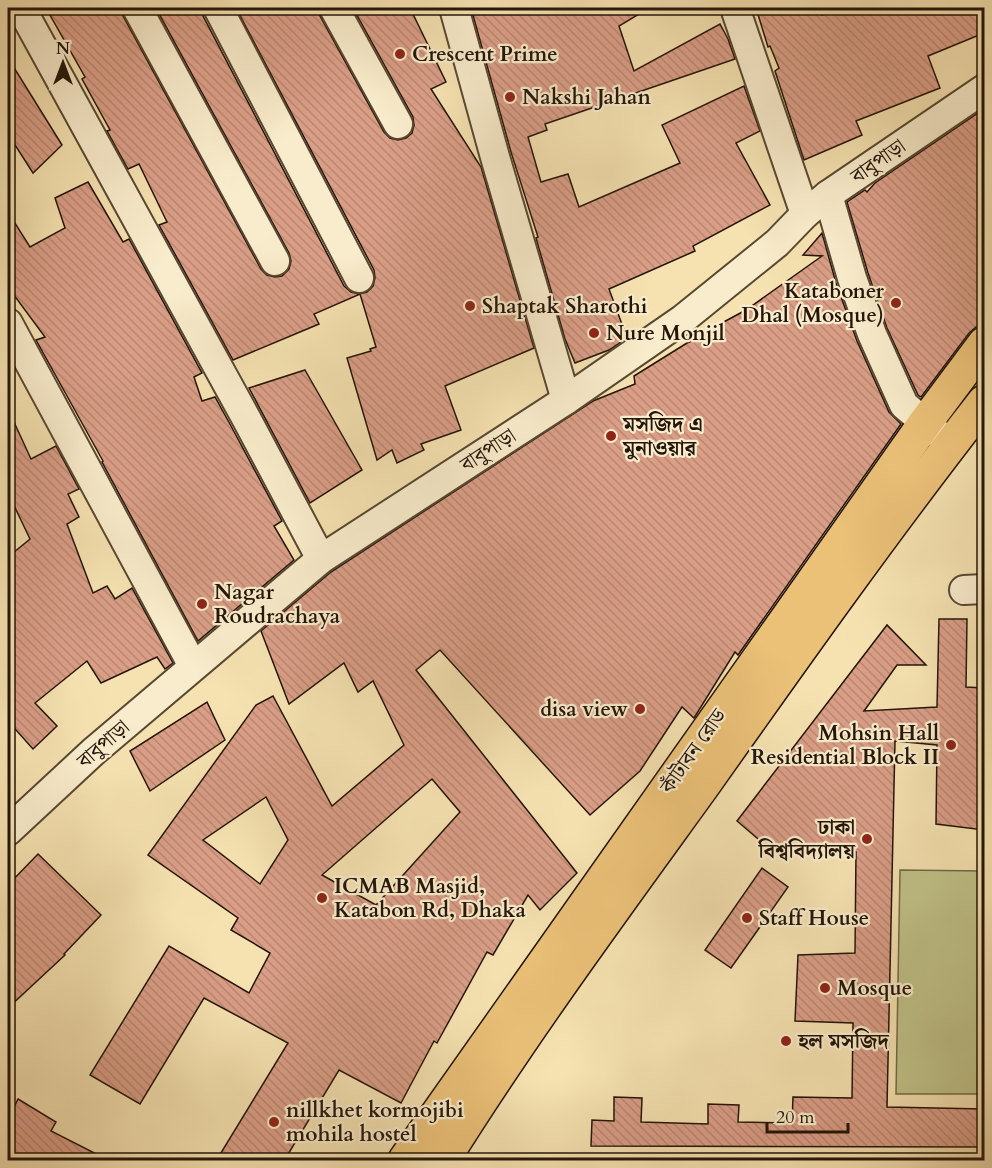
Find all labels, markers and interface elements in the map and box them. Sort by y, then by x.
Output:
north arrow [33,33,93,93]
text: N [56,38,70,60]
place label: Crescent Prime [412,40,558,69]
marker: Crescent Prime [393,47,407,61]
place label: Nakshi Jahan [522,83,651,112]
marker: Nakshi Jahan [503,90,517,104]
street label: বাবুপাড়া [844,132,911,191]
place label: Kataboner Dhal (Mosque) [741,277,885,330]
place label: Shaptak Sharothi [482,292,648,321]
marker: Kataboner Dhal (Mosque) [889,296,903,310]
marker: Shaptak Sharothi [463,299,477,313]
place label: Nure Monjil [606,319,725,348]
marker: Nure Monjil [587,326,601,340]
place label: মসজিদ এ মুনাওয়ার [622,410,703,463]
street label: বাবুপাড়া [454,422,522,480]
marker: মসজিদ এ মুনাওয়ার [604,429,618,443]
place label: Nagar Roudrachaya [214,578,341,631]
marker: Nagar Roudrachaya [195,597,209,611]
place label: disa view [540,695,628,724]
marker: disa view [633,702,647,716]
street label: কাঁটাবন রোড [653,702,734,800]
street label: বাবুপাড়া [70,714,136,776]
place label: Mohsin Hall Residential Block II [751,719,939,772]
marker: Mohsin Hall Residential Block II [944,738,958,752]
place label: ঢাকা বিশ্ববিদ্যালয় [757,813,856,866]
marker: ঢাকা বিশ্ববিদ্যালয় [860,832,874,846]
place label: ICMAB Masjid, Katabon Rd, Dhaka [334,872,526,925]
marker: ICMAB Masjid, Katabon Rd, Dhaka [315,891,329,905]
place label: Staff House [759,904,869,933]
marker: Staff House [740,911,754,925]
place label: Mosque [837,974,912,1003]
marker: Mosque [818,981,832,995]
place label: হল মসজিদ [797,1027,890,1056]
marker: হল মসজিদ [779,1034,793,1048]
place label: nillkhet kormojibi mohila hostel [286,1096,464,1149]
scale bar [767,1096,848,1134]
text: 20 m [776,1105,815,1130]
marker: nillkhet kormojibi mohila hostel [267,1115,281,1129]

